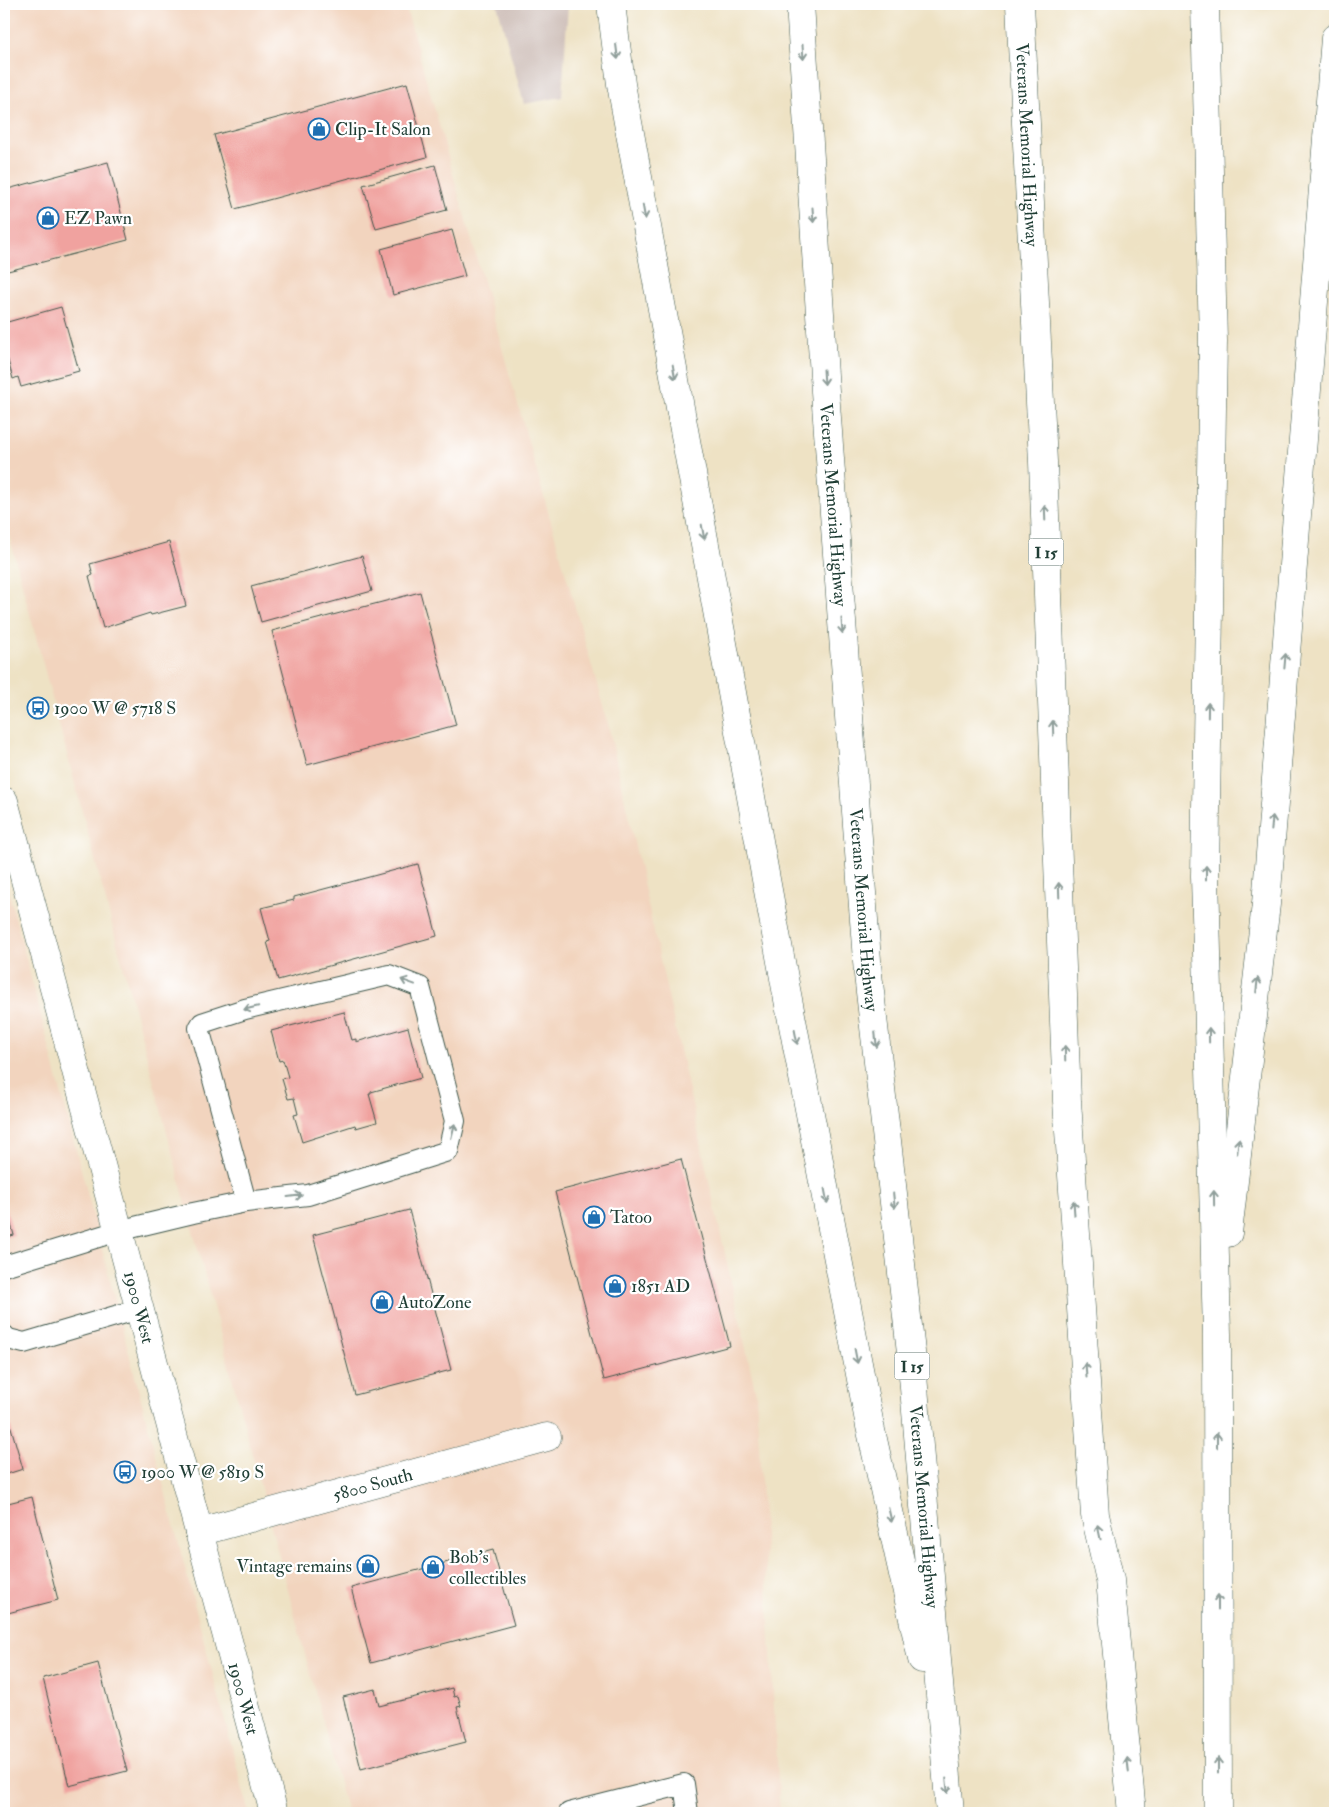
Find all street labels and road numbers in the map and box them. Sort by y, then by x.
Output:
street label: Veterans Memorial Highway [1010,42,1043,248]
street label: Veterans Memorial Highway [814,402,852,609]
road number: I 15 [1028,538,1064,566]
street label: Veterans Memorial Highway [844,807,883,1014]
street label: 1900 West [118,1269,159,1346]
road number: I 15 [894,1352,930,1380]
street label: Veterans Memorial Highway [904,1404,944,1610]
street label: 5800 South [330,1463,416,1507]
street label: 1900 West [222,1660,264,1738]

